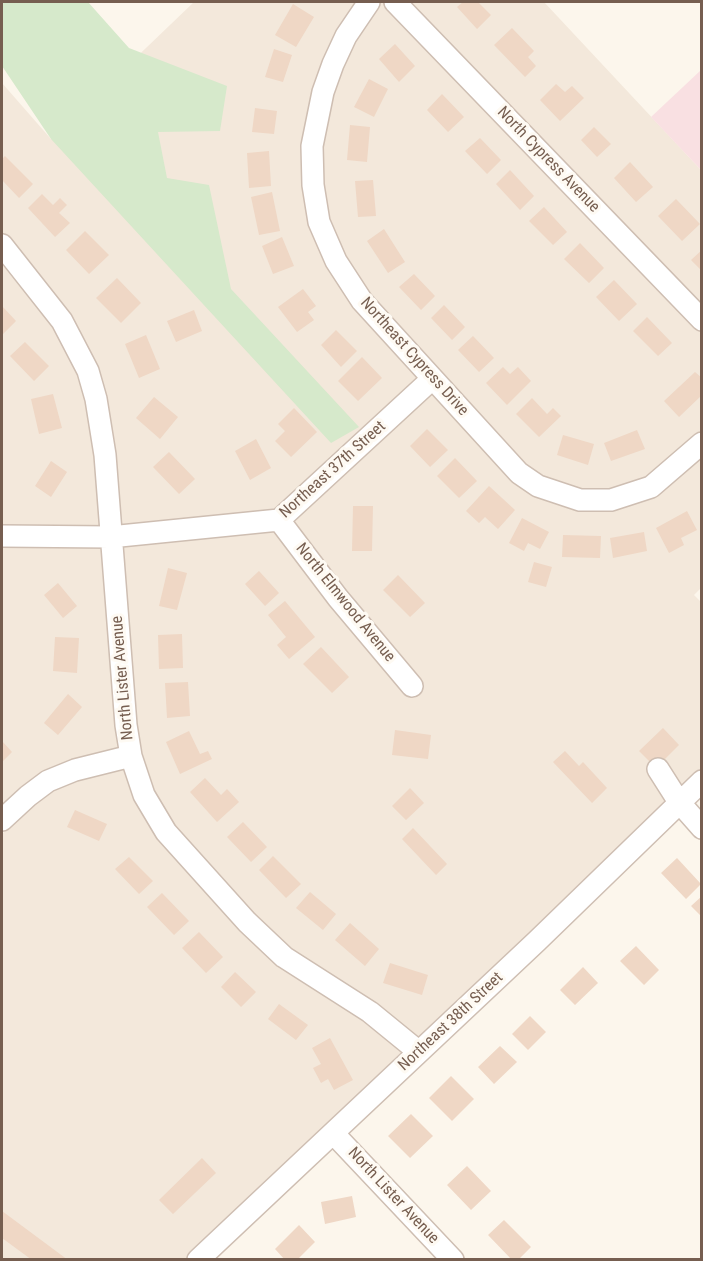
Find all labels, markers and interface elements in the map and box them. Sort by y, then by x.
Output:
street label: North Cypress Avenue [493,103,603,217]
street label: Northeast Cypress Drive [356,294,472,420]
street label: Northeast 37th Street [276,417,390,523]
street label: North Elmwood Avenue [291,540,399,666]
street label: North Lister Avenue [108,615,138,741]
street label: Northeast 38th Street [395,969,507,1075]
street label: North Lister Avenue [343,1144,443,1248]

